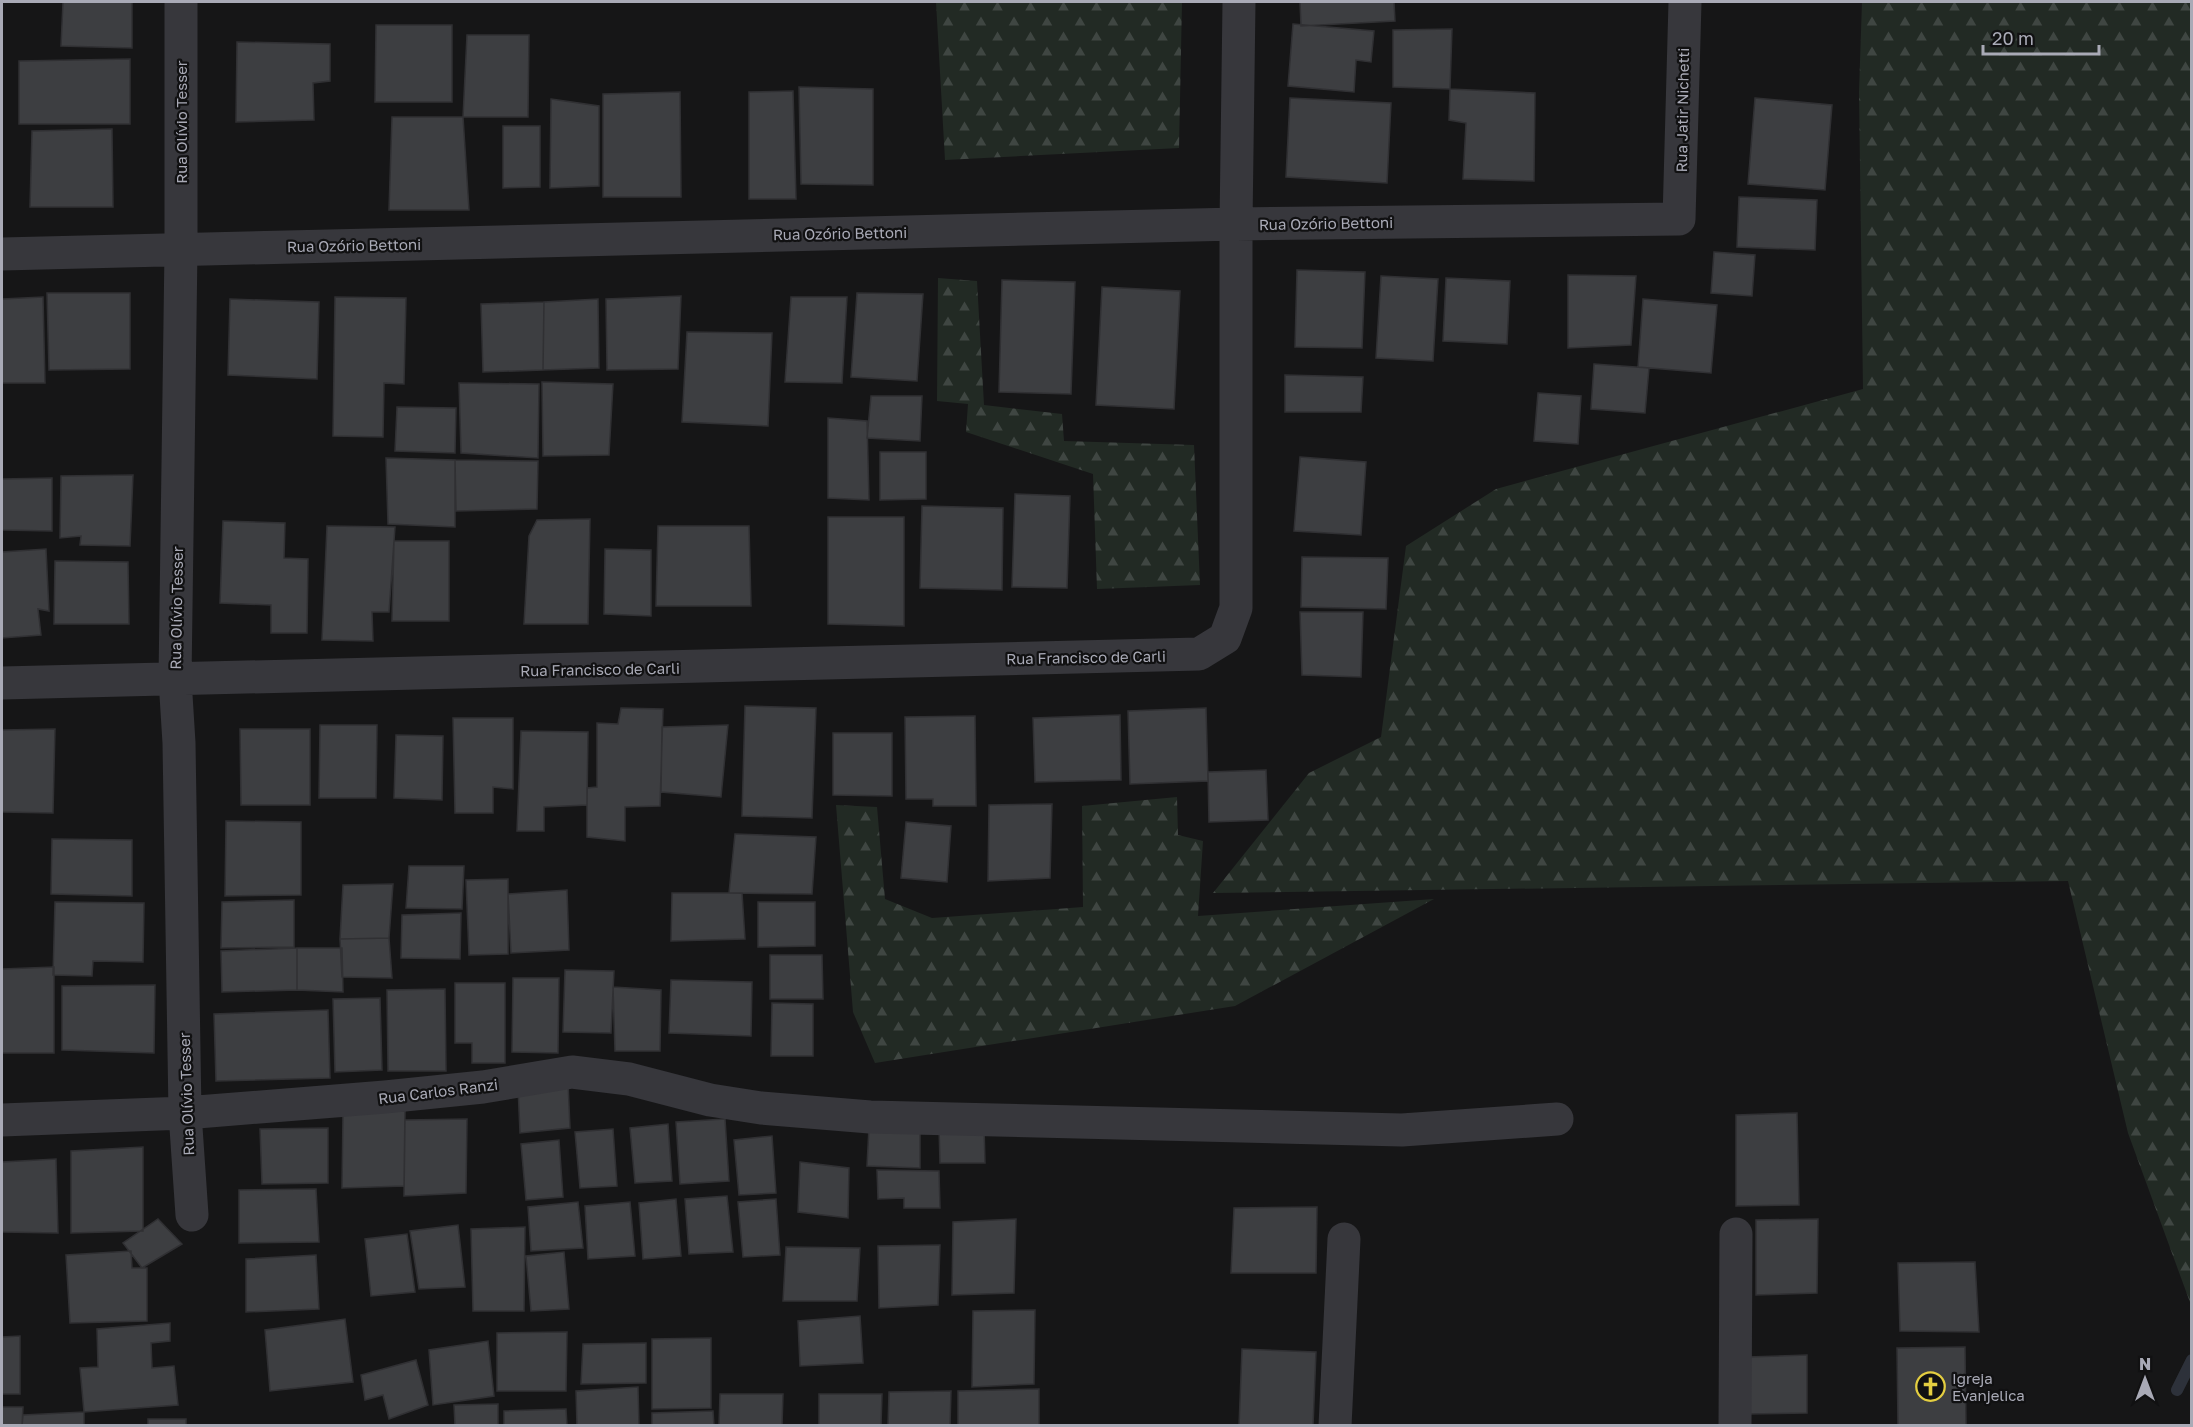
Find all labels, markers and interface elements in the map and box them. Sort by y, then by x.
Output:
scale bar [1983,18,2098,56]
text: 20 m [1992,27,2034,49]
street label: Rua Jatir Nichetti [1672,47,1692,173]
street label: Rua Olívio Tesser [172,60,190,184]
street label: Rua Ozório Bettoni [1259,213,1393,233]
street label: Rua Ozório Bettoni [773,223,907,243]
street label: Rua Ozório Bettoni [287,235,421,255]
street label: Rua Olívio Tesser [166,546,186,670]
street label: Rua Francisco de Carli [1006,647,1166,667]
street label: Rua Francisco de Carli [520,659,680,679]
street label: Rua Olívio Tesser [175,1032,197,1156]
street label: Rua Carlos Ranzi [377,1075,499,1107]
north arrow [2115,1349,2175,1409]
text: N [2139,1354,2151,1374]
place label: Igreja Evanjelica [1952,1369,2025,1404]
church icon: Igreja Evanjelica [1915,1371,1947,1403]

